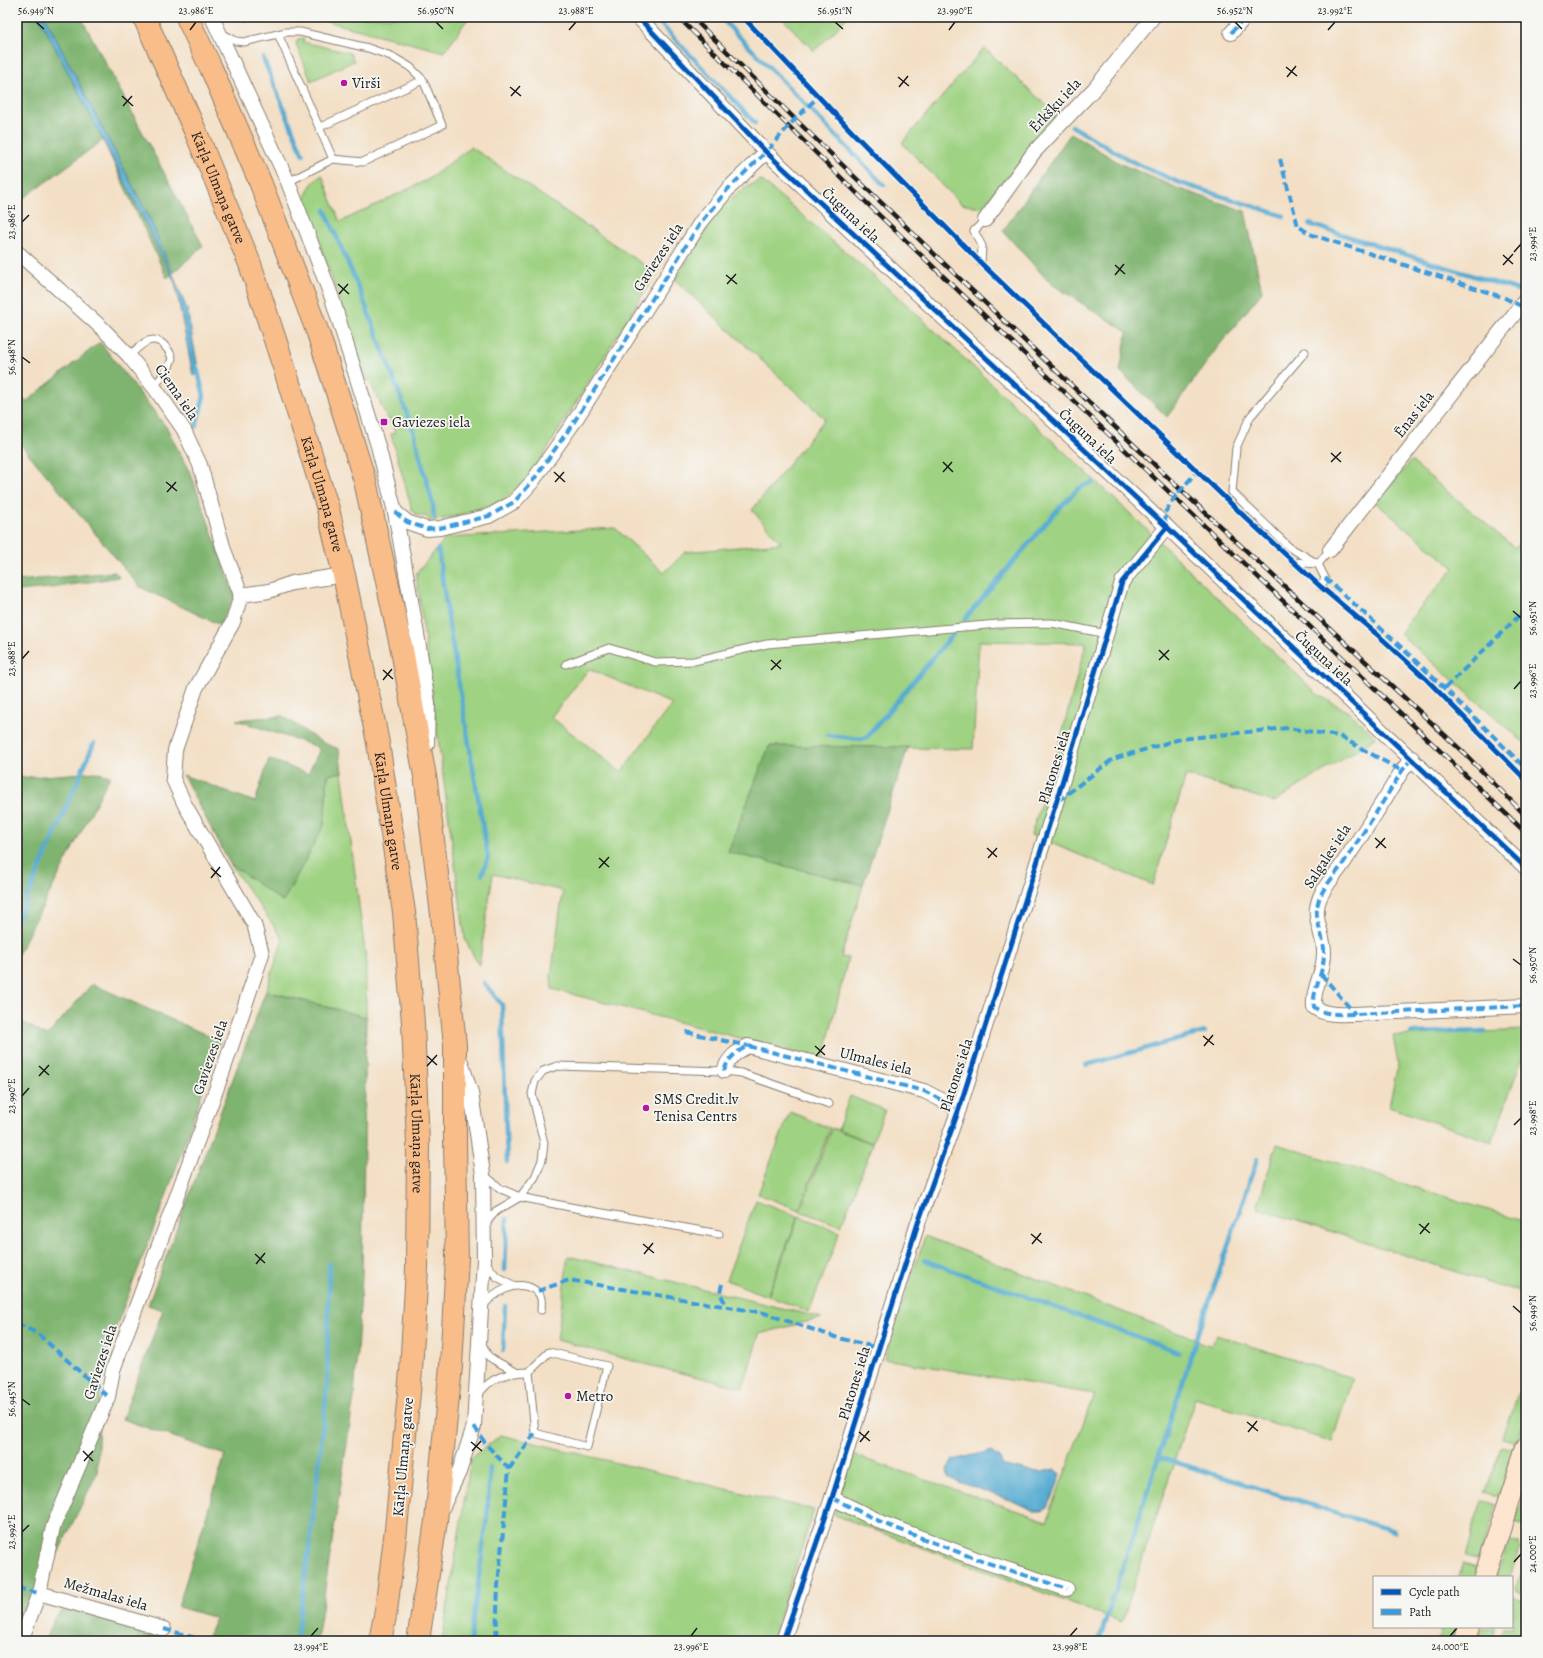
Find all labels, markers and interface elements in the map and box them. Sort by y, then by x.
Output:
text: 56.949°N [18,4,54,17]
text: 23.986°E [179,4,214,17]
text: 56.950°N [418,4,454,17]
text: 23.988°E [558,4,594,17]
text: 56.951°N [818,4,852,17]
text: 23.990°E [937,4,973,17]
text: 56.952°N [1217,4,1253,17]
text: 23.992°E [1318,4,1352,17]
place label: Virši [351,73,381,93]
street label: Ērkšķu iela [1025,73,1085,137]
marker: Virši [339,78,349,88]
street label: Kārļa Ulmaņa gatve [186,128,251,247]
street label: Čuguna iela [818,183,884,247]
text: 23.986°E [5,204,18,239]
street label: Gaviezes iela [628,219,688,295]
text: 23.994°E [1526,227,1539,261]
text: 56.948°N [5,339,18,375]
street label: Ciema iela [150,360,204,424]
street label: Ēnas iela [1389,386,1439,442]
street label: Čuguna iela [1055,404,1121,468]
place label: Gaviezes iela [392,412,470,432]
marker: Gaviezes iela [379,417,389,427]
street label: Kārļa Ulmaņa gatve [296,434,348,554]
text: 56.951°N [1526,601,1539,635]
street label: Čuguna iela [1291,626,1357,690]
text: 23.988°E [5,641,18,677]
text: 23.996°E [1526,664,1539,698]
street label: Platones iela [1033,727,1075,807]
street label: Kārļa Ulmaņa gatve [369,750,407,872]
street label: Salgales iela [1299,820,1355,892]
text: 56.950°N [1526,947,1539,983]
street label: Gaviezes iela [188,1017,232,1097]
street label: Platones iela [935,1035,977,1115]
street label: Ulmales iela [838,1042,914,1080]
street label: Kārļa Ulmaņa gatve [405,1073,428,1194]
text: 23.990°E [5,1078,18,1114]
place label: SMS Credit.lv Tenisa Centrs [654,1089,739,1126]
text: 23.998°E [1526,1100,1539,1135]
marker: SMS Credit.lv Tenisa Centrs [641,1103,651,1113]
text: 56.949°N [1526,1295,1539,1331]
street label: Gaviezes iela [78,1322,122,1402]
street label: Platones iela [833,1343,875,1423]
text: 56.945°N [5,1381,18,1417]
place label: Metro [576,1386,613,1406]
marker: Metro [563,1391,573,1401]
street label: Kārļa Ulmaņa gatve [388,1396,418,1518]
text: 23.992°E [5,1515,18,1549]
text: 24.000°E [1526,1535,1539,1573]
street label: Mežmalas iela [62,1572,150,1616]
legend [1373,1576,1513,1628]
text: Cycle path [1409,1584,1460,1600]
text: Path [1409,1604,1432,1620]
text: 23.994°E [294,1640,328,1653]
text: 23.996°E [674,1640,708,1653]
text: 23.998°E [1053,1640,1088,1653]
text: 24.000°E [1431,1640,1469,1653]

